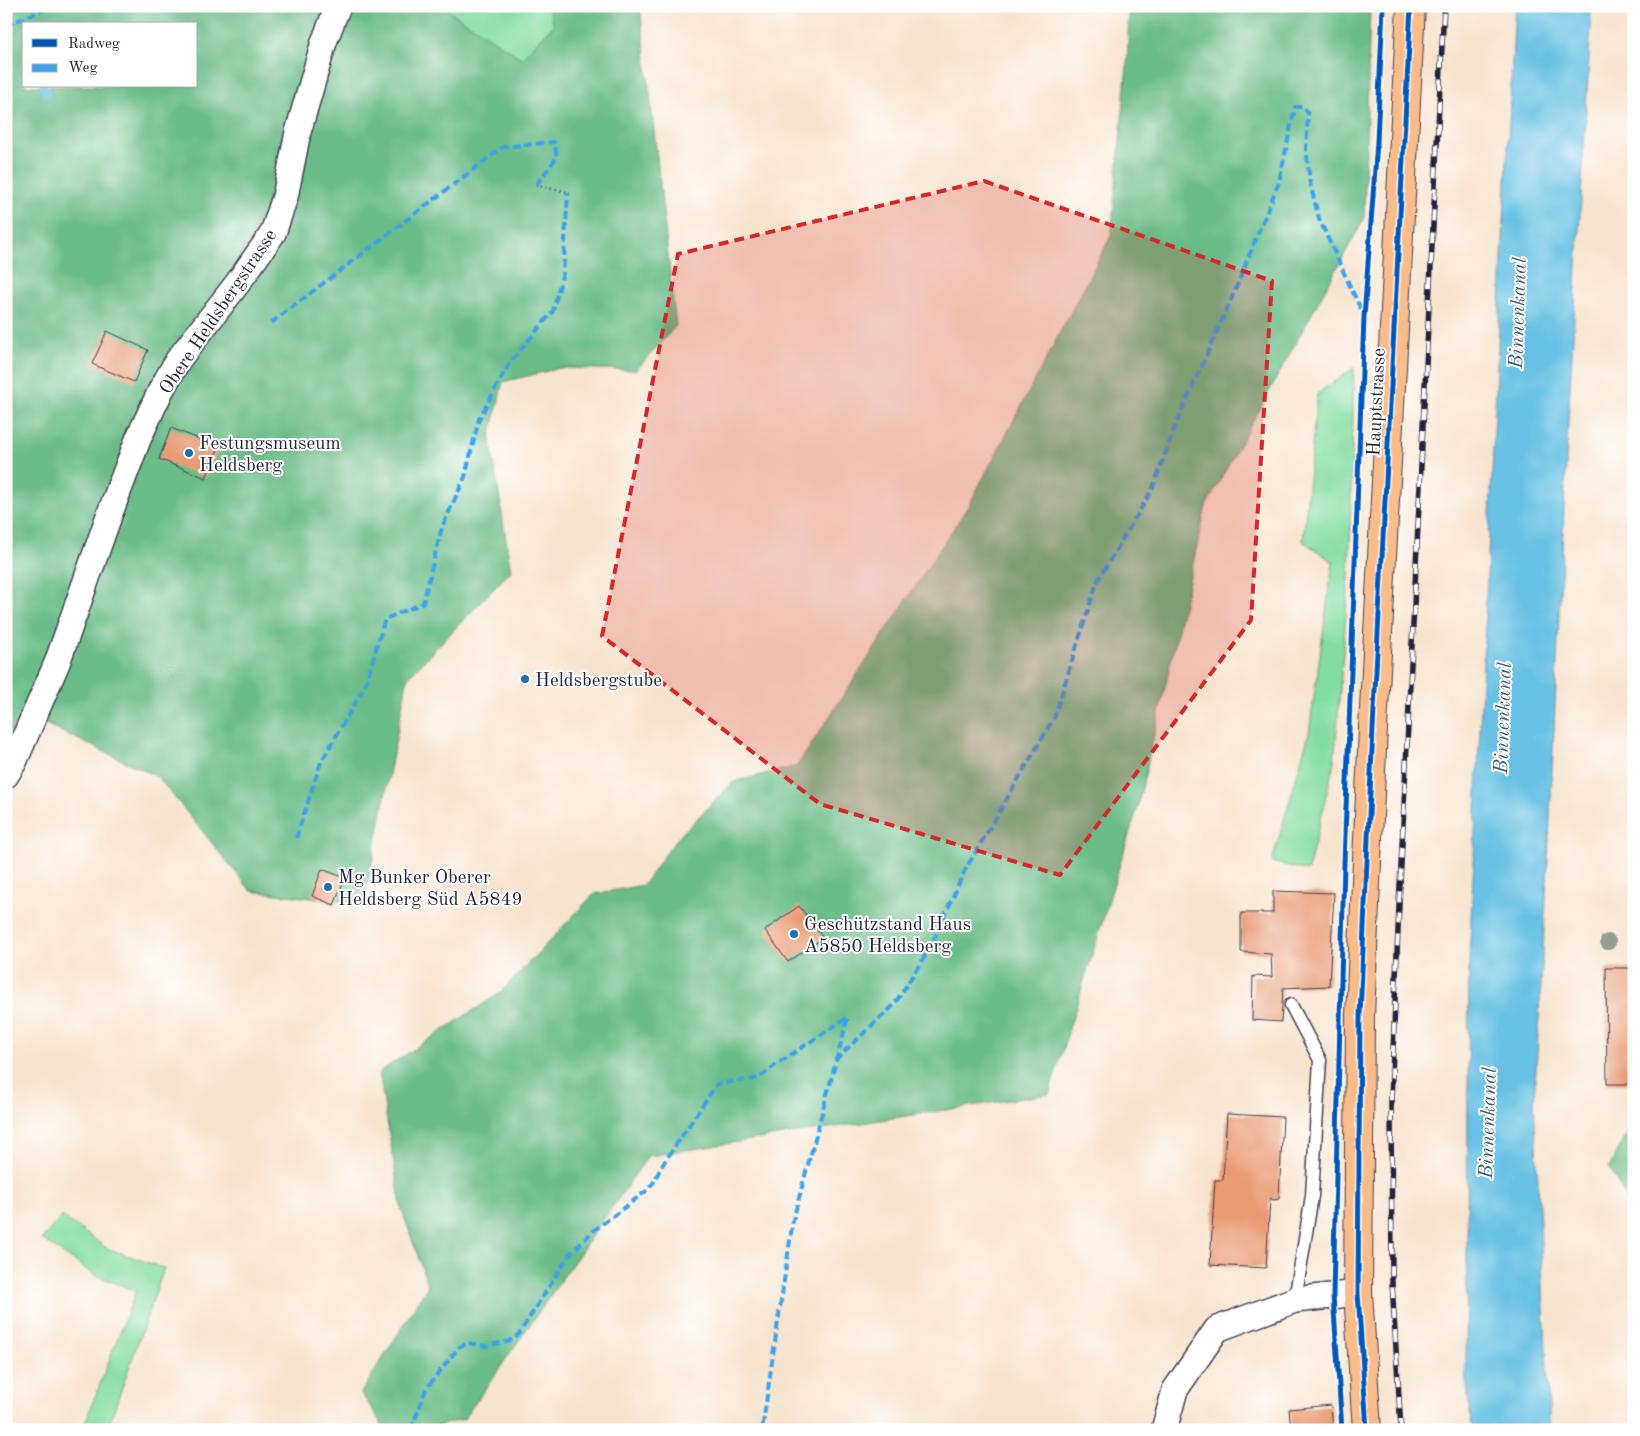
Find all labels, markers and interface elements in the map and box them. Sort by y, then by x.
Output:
legend [22,22,198,88]
text: Radweg [68,37,120,52]
text: Weg [68,61,98,76]
street label: Obere Heldsbergstrasse [157,226,281,398]
water label: Binnenkanal [1507,257,1531,370]
street label: Hauptstrasse [1365,348,1390,457]
place label: Festungsmuseum Heldsberg [199,435,340,476]
marker: Festungsmuseum Heldsberg [183,447,195,459]
water label: Binnenkanal [1492,662,1516,775]
place label: Heldsbergstube [535,672,662,691]
marker: Heldsbergstube [519,673,531,685]
place label: Mg Bunker Oberer Heldsberg Süd A5849 [338,869,523,910]
marker: Mg Bunker Oberer Heldsberg Süd A5849 [322,881,334,893]
place label: Geschützstand Haus A5850 Heldsberg [804,916,971,957]
marker: Geschützstand Haus A5850 Heldsberg [788,928,800,940]
water label: Binnenkanal [1477,1067,1501,1180]

